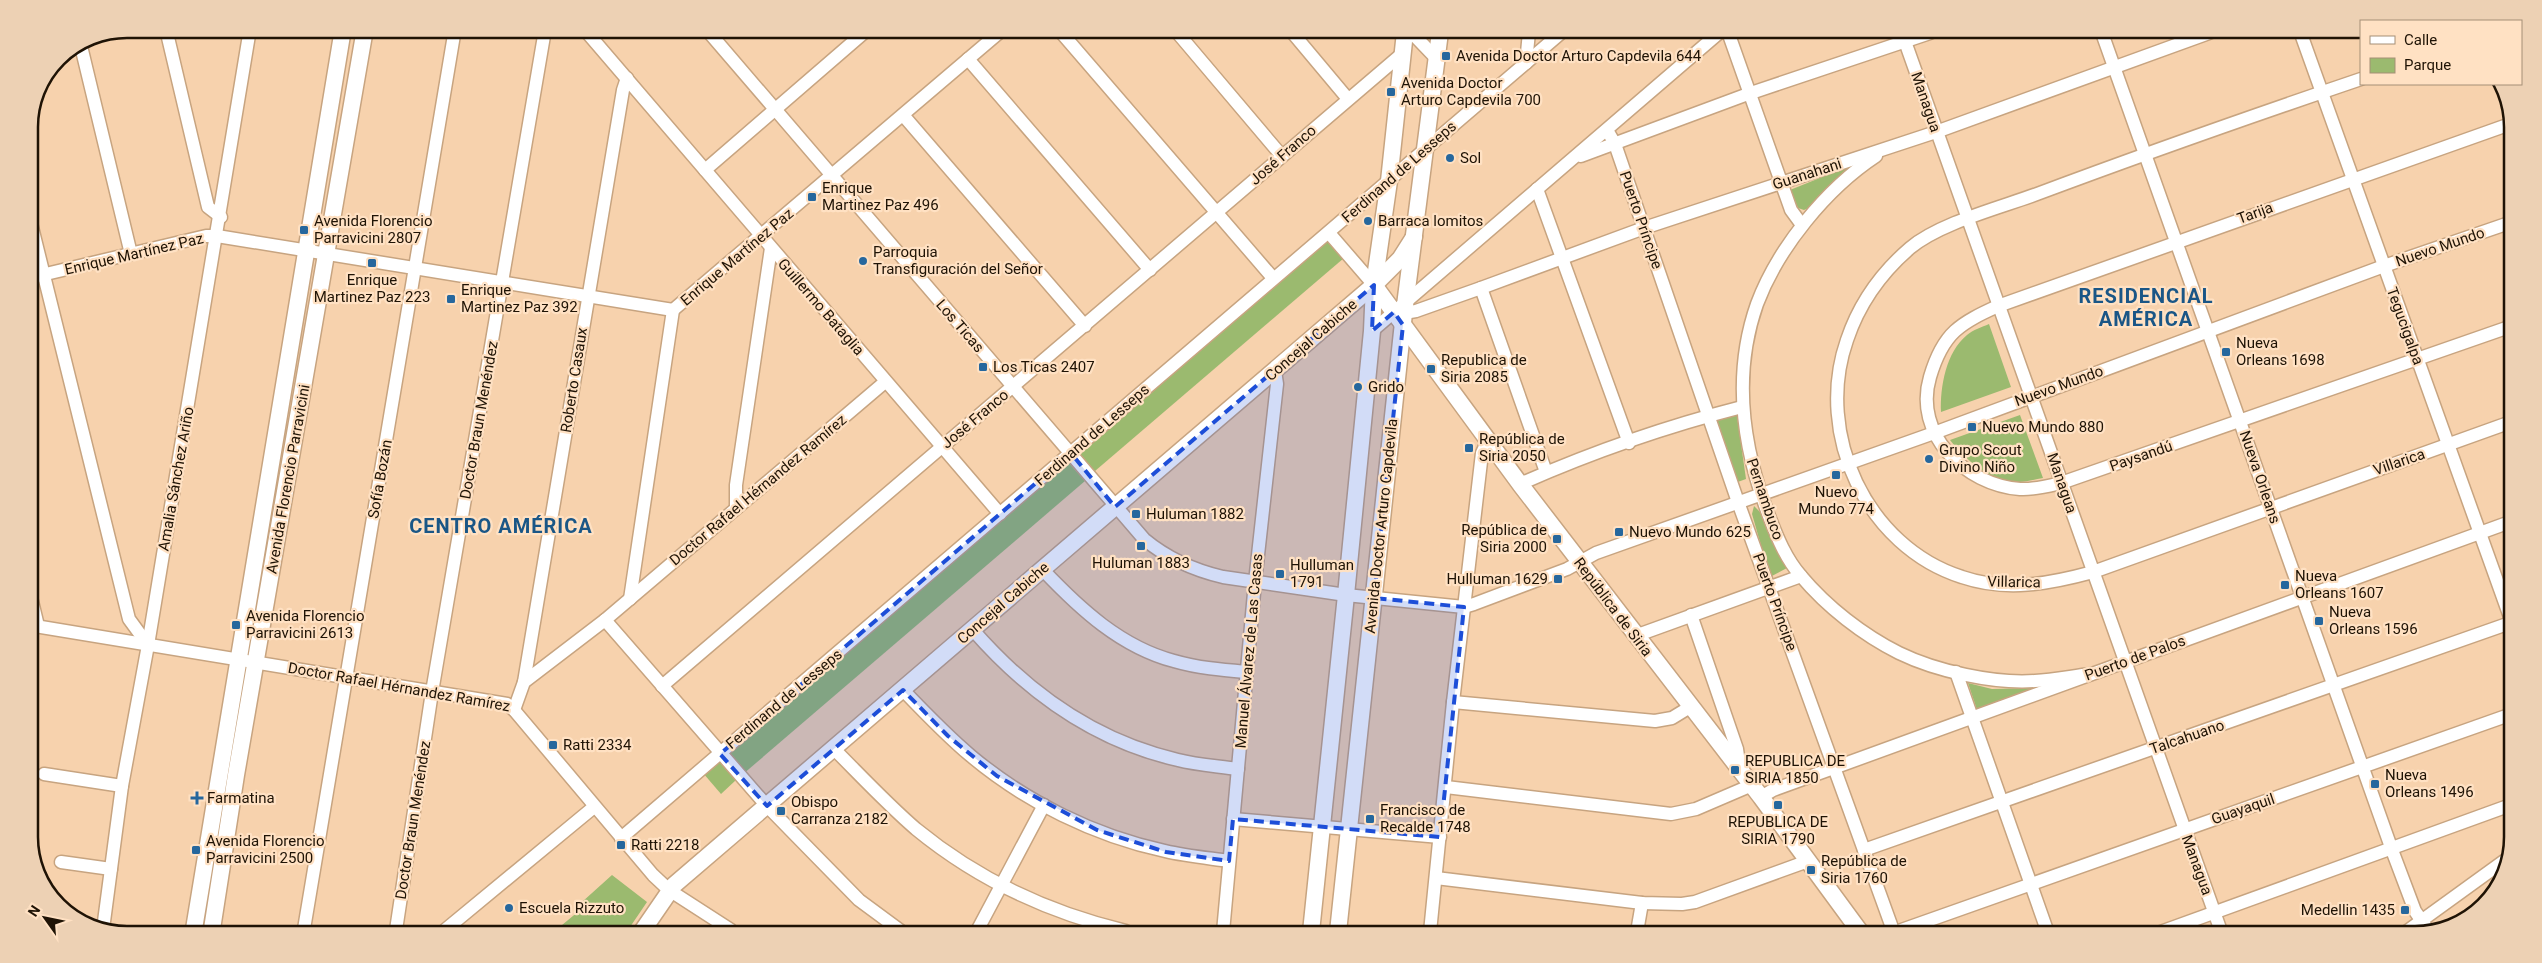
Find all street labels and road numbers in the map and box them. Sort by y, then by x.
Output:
street label: Managua [1907,69,1945,135]
street label: Ferdinand de Lesseps [1338,117,1460,227]
street label: José Franco [1246,121,1320,189]
street label: Guanahani [1770,154,1844,194]
street label: Puerto Príncipe [1616,169,1666,271]
street label: Tarija [2235,198,2275,228]
street label: Enrique Martínez Paz [677,205,797,309]
street label: Nuevo Mundo [2393,223,2487,271]
street label: Enrique Martínez Paz [63,229,205,279]
street label: Guillermo Bataglia [774,255,868,359]
street label: Tegucigalpa [2383,285,2427,367]
street label: Concejal Cabiche [1261,295,1361,385]
street label: Los Ticas [932,296,988,356]
street label: Roberto Casaux [557,326,591,434]
street label: Doctor Braun Menéndez [456,339,502,501]
street label: Nuevo Mundo [2012,362,2106,410]
street label: Ferdinand de Lesseps [1031,380,1153,490]
street label: Avenida Florencio Parravicini [262,383,314,575]
street label: José Franco [938,386,1012,452]
street label: Amalia Sánchez Ariño [154,405,198,553]
street label: Doctor Rafael Hérnandez Ramírez [666,411,850,569]
street label: Avenida Doctor Arturo Capdevila [1361,418,1401,634]
street label: Nueva Orleans [2236,428,2284,526]
street label: Paysandú [2107,437,2175,475]
street label: Sofía Bozán [364,438,396,520]
street label: Villarica [2371,445,2427,479]
street label: Managua [2043,450,2081,516]
street label: Pernambuco [1743,456,1787,542]
street label: Puerto Príncipe [1749,551,1801,653]
street label: Manuel Álvarez de Las Casas [1232,553,1266,749]
street label: República de Siria [1570,554,1656,660]
street label: Concejal Cabiche [953,558,1053,648]
street label: Villarica [1987,573,2041,591]
street label: Puerto de Palos [2082,631,2188,685]
street label: Ferdinand de Lesseps [722,645,846,753]
street label: Doctor Rafael Hérnandez Ramírez [287,659,511,715]
street label: Talcahuano [2147,716,2227,758]
street label: Doctor Braun Menéndez [392,739,434,901]
street label: Guayaquil [2209,790,2277,828]
street label: Managua [2178,833,2216,897]

